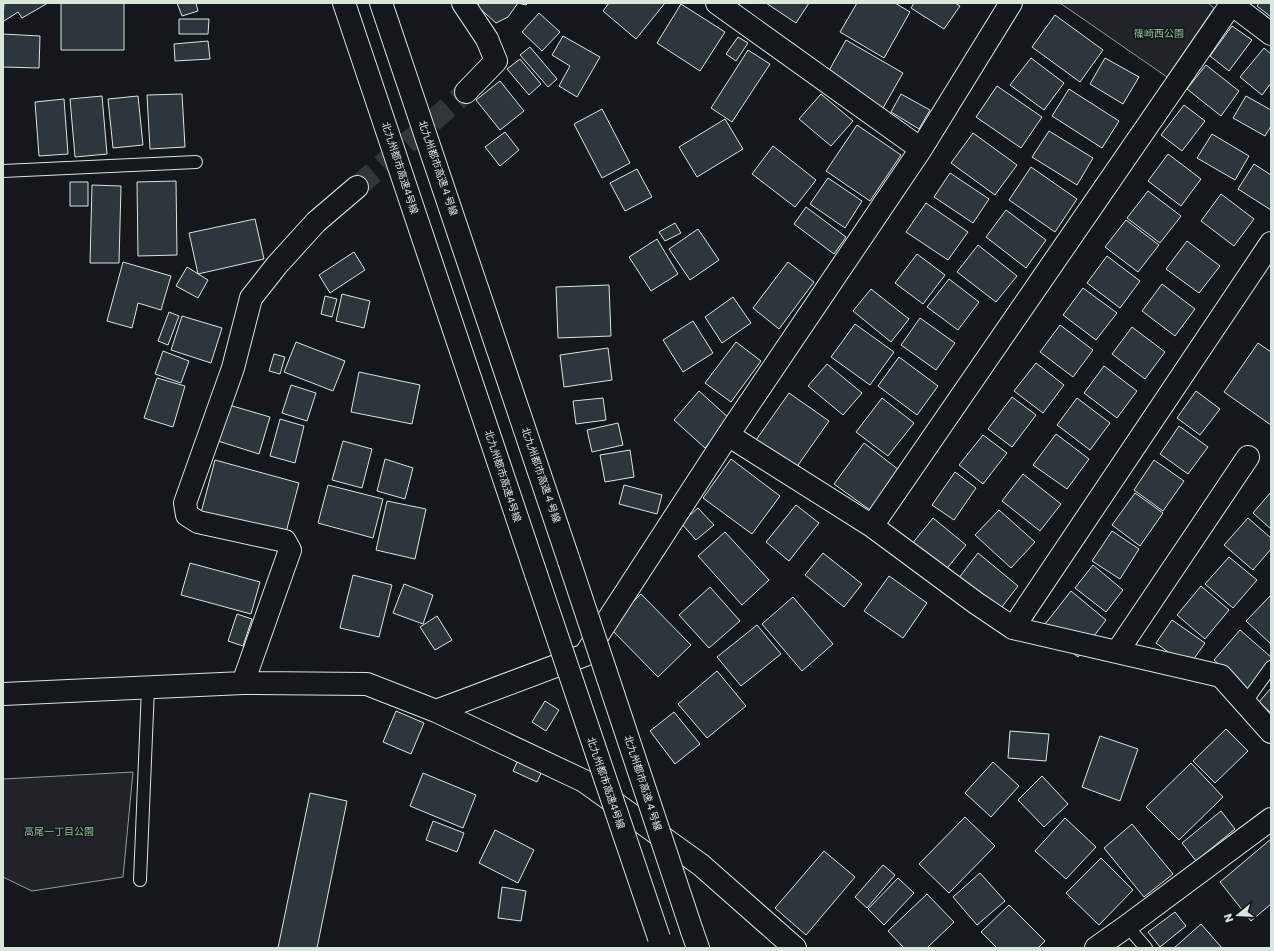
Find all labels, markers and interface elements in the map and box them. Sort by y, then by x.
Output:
park label: 篠崎西公園 [1134,26,1184,41]
street label: 北九州都市高速４号線 [415,118,461,218]
street label: 北九州都市高速4号線 [378,120,422,216]
street label: 北九州都市高速４号線 [518,425,564,525]
street label: 北九州都市高速4号線 [481,428,525,524]
street label: 北九州都市高速４号線 [620,733,666,833]
street label: 北九州都市高速4号線 [583,735,629,831]
park label: 高尾一丁目公園 [24,824,94,839]
north arrow [1218,895,1258,935]
text: N [1220,912,1237,925]

